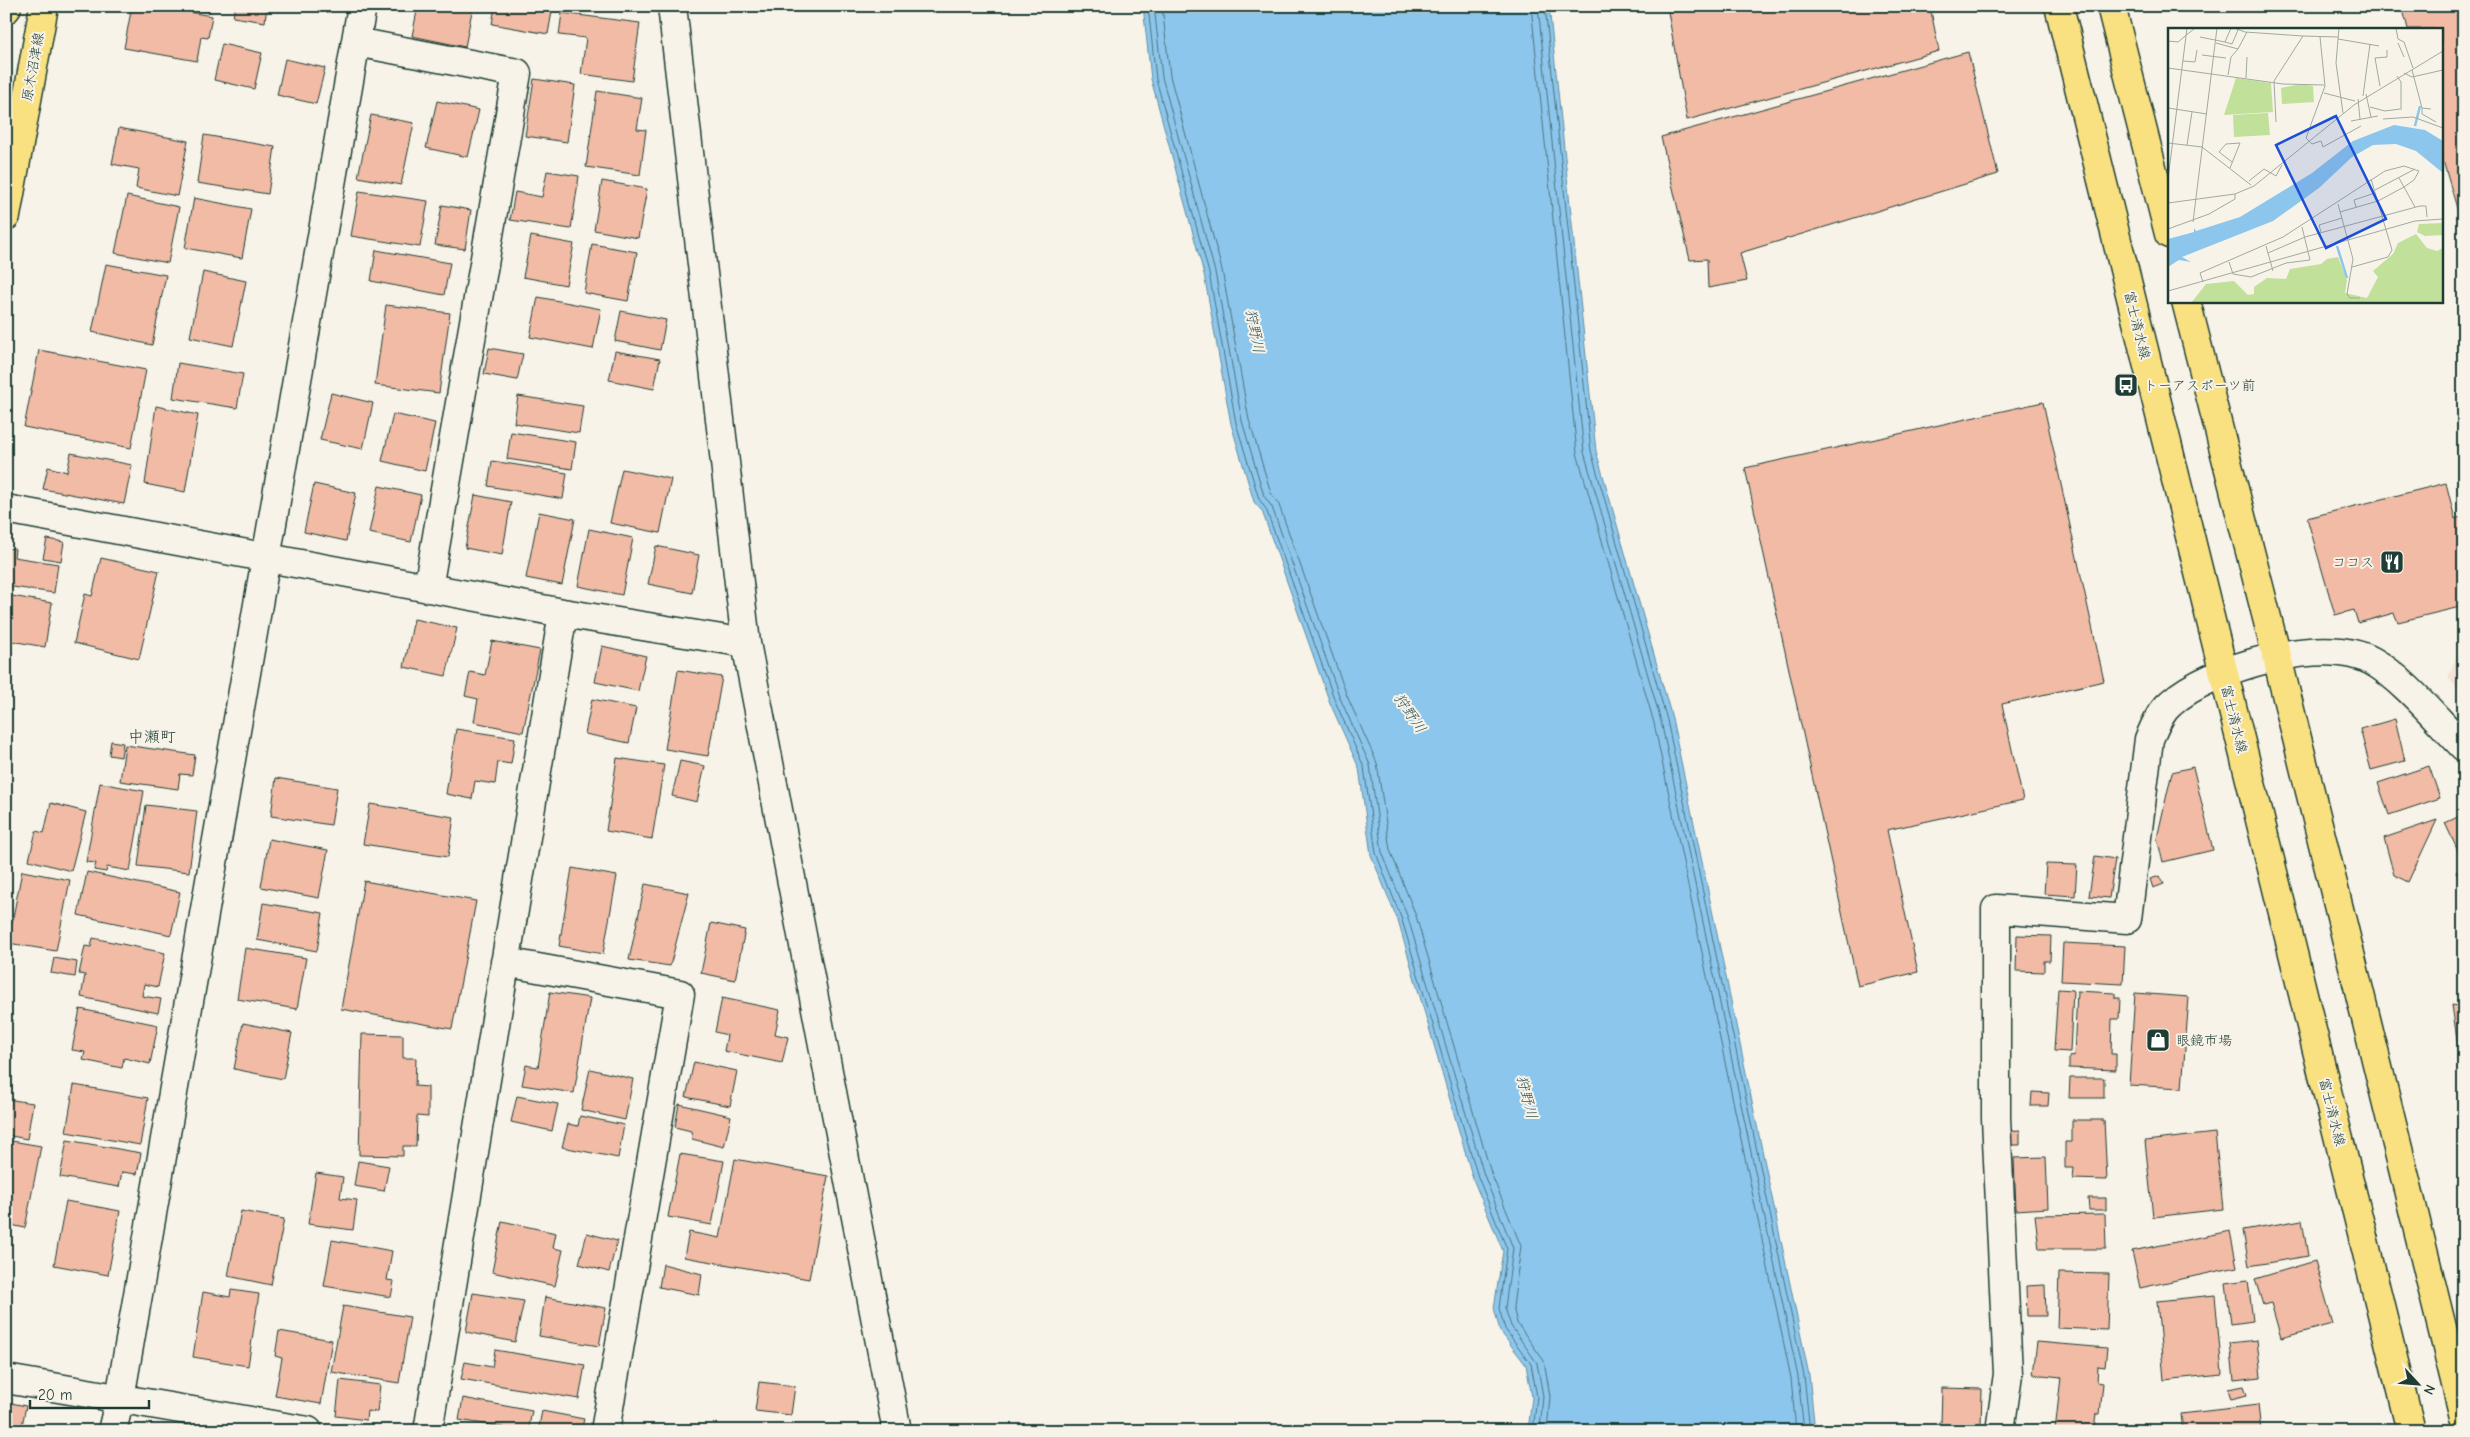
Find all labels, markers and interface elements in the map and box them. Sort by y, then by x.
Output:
inset map [2168,28,2442,302]
street label: 原木沼津線 [19,31,47,103]
street label: 富士清水線 [2120,289,2154,361]
water label: 狩野川 [1242,307,1268,355]
bus stop icon: トーアスポーツ前 [2113,372,2139,398]
place label: トーアスポーツ前 [2144,377,2255,394]
restaurant icon: ココス [2379,549,2405,575]
place label: ココス [2332,554,2374,571]
street label: 富士清水線 [2217,683,2251,755]
water label: 狩野川 [1390,689,1430,737]
district label: 中瀬町 [128,728,176,746]
shop icon: 眼鏡市場 [2145,1027,2171,1053]
place label: 眼鏡市場 [2176,1032,2232,1049]
water label: 狩野川 [1513,1073,1541,1121]
street label: 富士清水線 [2315,1076,2349,1148]
north arrow [2392,1360,2442,1410]
scale bar [30,1377,149,1409]
text: N [2420,1382,2439,1397]
text: 20 m [38,1386,72,1404]

